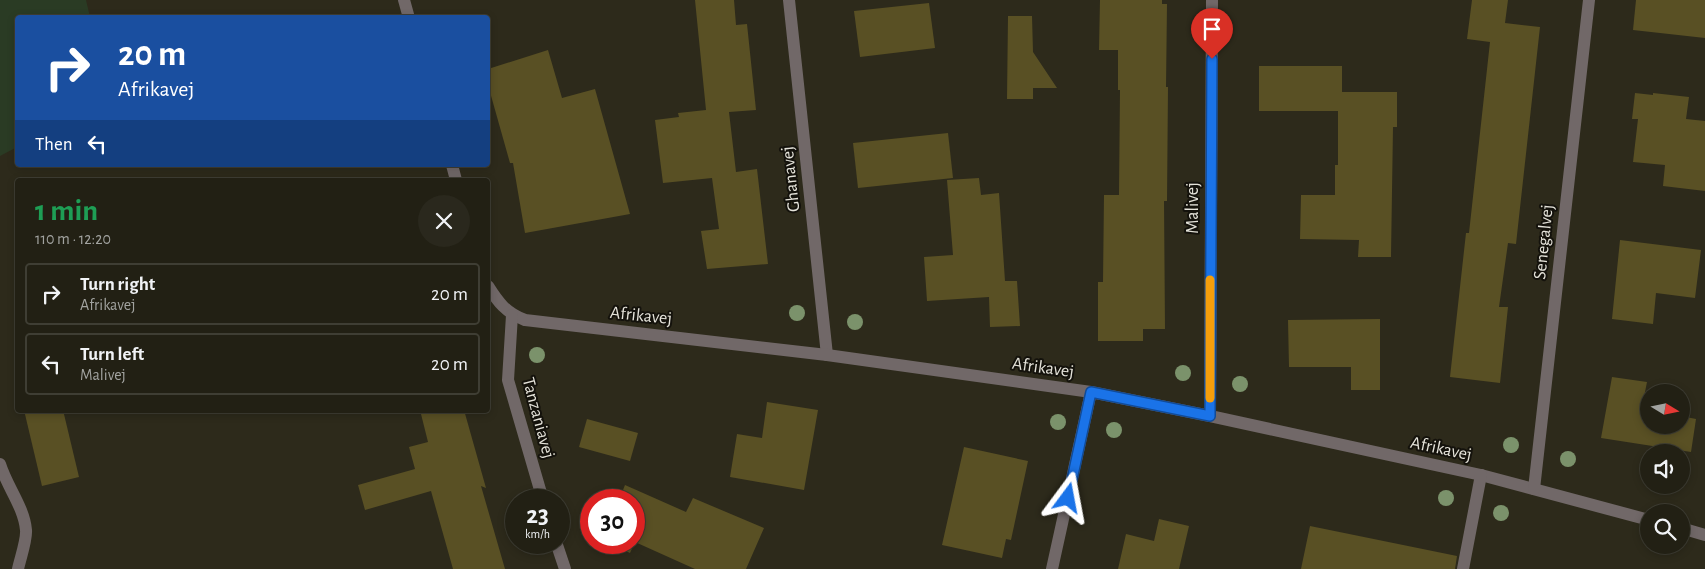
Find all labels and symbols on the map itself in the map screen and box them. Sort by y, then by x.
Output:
pin [1191,8,1233,59]
street label: Ghanavej [779,145,803,213]
street label: Malivej [1184,182,1202,234]
street label: Senegalvej [1531,203,1557,281]
street label: Afrikavej [609,304,673,328]
street label: Afrikavej [1011,355,1075,381]
street label: Tanzaniavej [519,376,557,460]
north arrow [1640,384,1690,434]
street label: Afrikavej [1409,434,1473,464]
position arrow [1041,471,1093,523]
speed limit sign: 30 [580,489,645,554]

